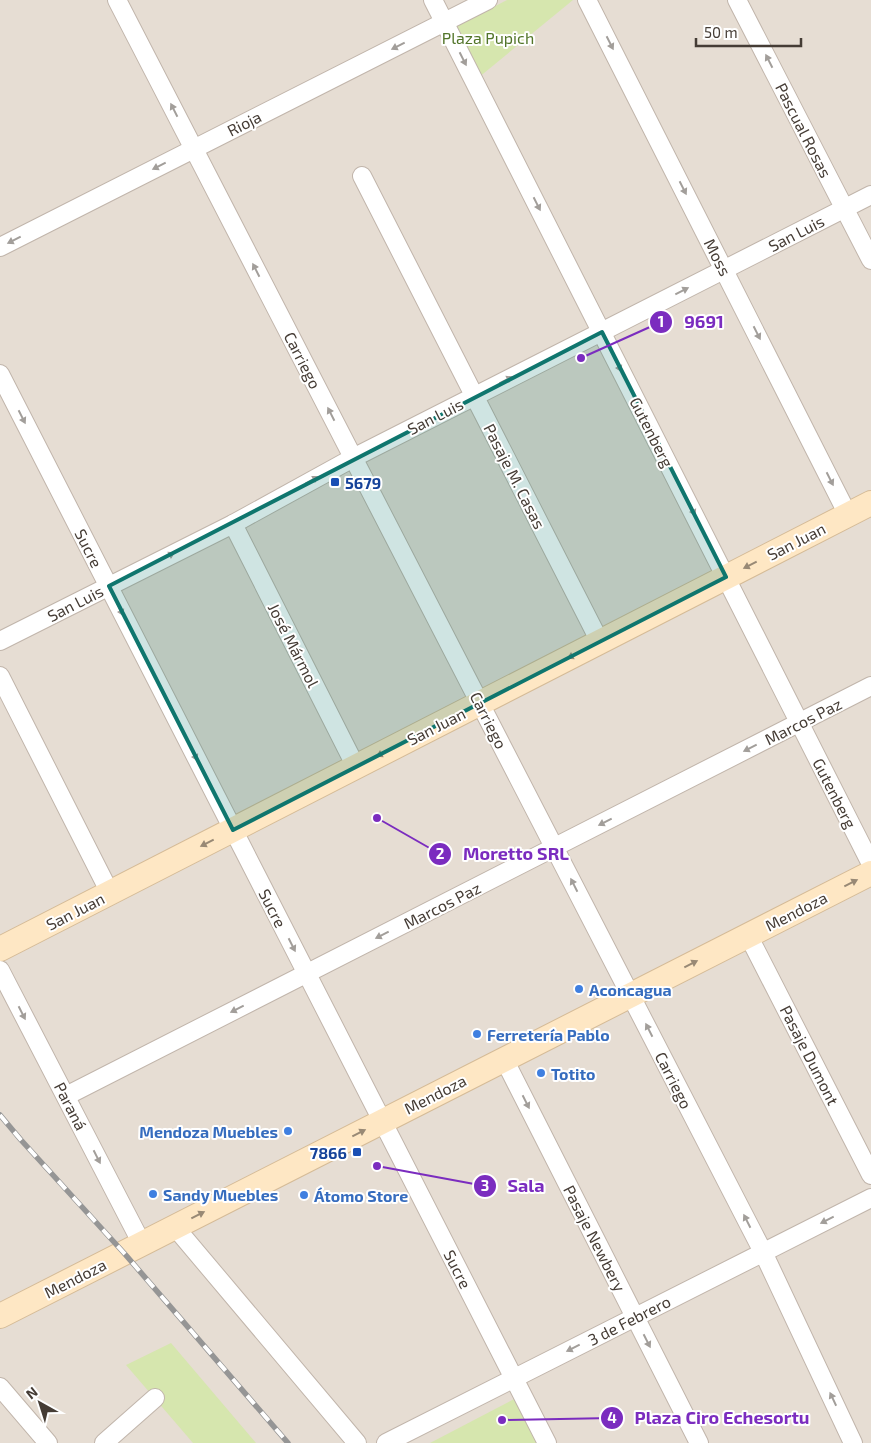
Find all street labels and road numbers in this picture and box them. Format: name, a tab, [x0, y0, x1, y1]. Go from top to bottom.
street label: Pascual Rosas	[772, 79, 836, 181]
street label: Rioja	[224, 106, 265, 140]
street label: San Luis	[765, 211, 827, 255]
street label: Moss	[701, 235, 735, 279]
street label: Carriego	[281, 328, 325, 392]
street label: San Luis	[404, 394, 466, 438]
street label: Gutenberg	[626, 394, 678, 470]
street label: Pasaje M. Casas	[479, 420, 550, 532]
street label: San Juan	[764, 518, 828, 564]
street label: Sucre	[71, 526, 107, 570]
street label: San Luis	[44, 581, 106, 625]
street label: José Mármol	[265, 600, 323, 690]
street label: Carriego	[467, 688, 511, 752]
street label: Marcos Paz	[761, 694, 845, 748]
street label: San Juan	[404, 703, 468, 749]
street label: Gutenberg	[809, 755, 861, 831]
street label: Marcos Paz	[400, 878, 484, 932]
street label: Sucre	[255, 886, 291, 930]
street label: Mendoza	[762, 887, 830, 935]
street label: San Juan	[43, 888, 107, 934]
street label: Pasaje Dumont	[776, 1002, 843, 1109]
street label: Carriego	[652, 1048, 696, 1112]
street label: Mendoza	[401, 1070, 469, 1118]
street label: Paraná	[51, 1079, 91, 1133]
street label: Pasaje Newbery	[559, 1182, 630, 1295]
street label: Sucre	[440, 1247, 476, 1291]
street label: Mendoza	[41, 1254, 109, 1302]
street label: 3 de Febrero	[585, 1291, 673, 1349]

